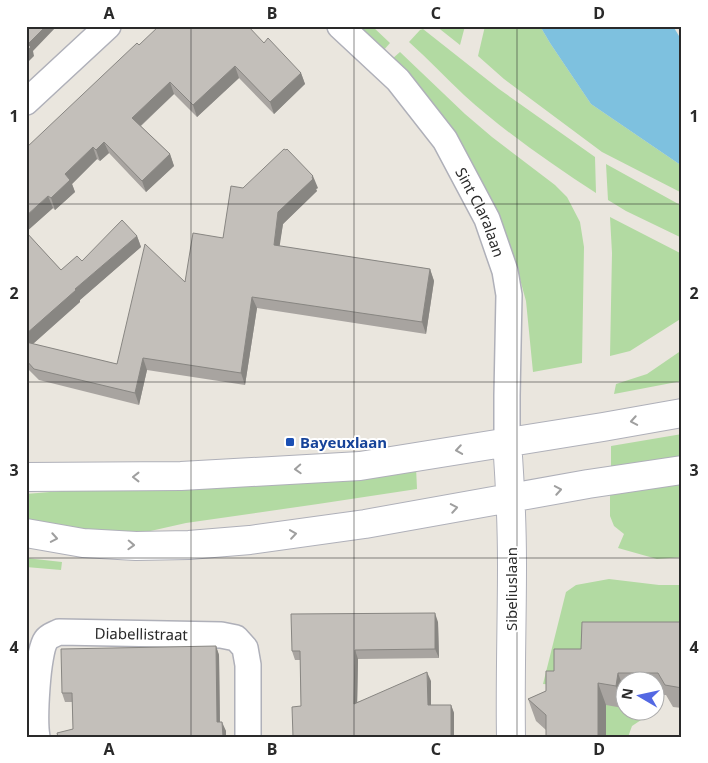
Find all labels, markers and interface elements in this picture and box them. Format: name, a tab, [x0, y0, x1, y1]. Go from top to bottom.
text: A	[103, 2, 115, 24]
text: B	[267, 2, 277, 24]
text: C	[431, 2, 441, 24]
text: D	[593, 2, 605, 24]
text: 1	[9, 105, 19, 127]
text: 1	[689, 105, 699, 127]
street label: Sint Claralaan	[451, 164, 509, 260]
text: 2	[9, 282, 19, 304]
text: 2	[689, 282, 699, 304]
one-way arrow	[629, 415, 638, 426]
place label: Bayeuxlaan	[300, 432, 387, 452]
marker: Bayeuxlaan	[284, 436, 296, 448]
one-way arrow	[455, 444, 463, 454]
text: 3	[9, 459, 19, 481]
text: 3	[689, 459, 699, 481]
one-way arrow	[294, 464, 302, 475]
one-way arrow	[131, 472, 139, 482]
one-way arrow	[554, 485, 563, 495]
one-way arrow	[449, 504, 458, 514]
one-way arrow	[290, 529, 298, 540]
one-way arrow	[50, 533, 59, 543]
one-way arrow	[128, 540, 136, 551]
street label: Sibeliuslaan	[501, 547, 521, 631]
street label: Diabellistraat	[94, 623, 189, 644]
text: 4	[9, 636, 19, 658]
text: 4	[689, 636, 699, 658]
north arrow	[616, 670, 666, 720]
text: N	[616, 687, 637, 701]
text: A	[103, 738, 115, 760]
text: B	[267, 738, 277, 760]
text: C	[431, 738, 441, 760]
text: D	[593, 738, 605, 760]

